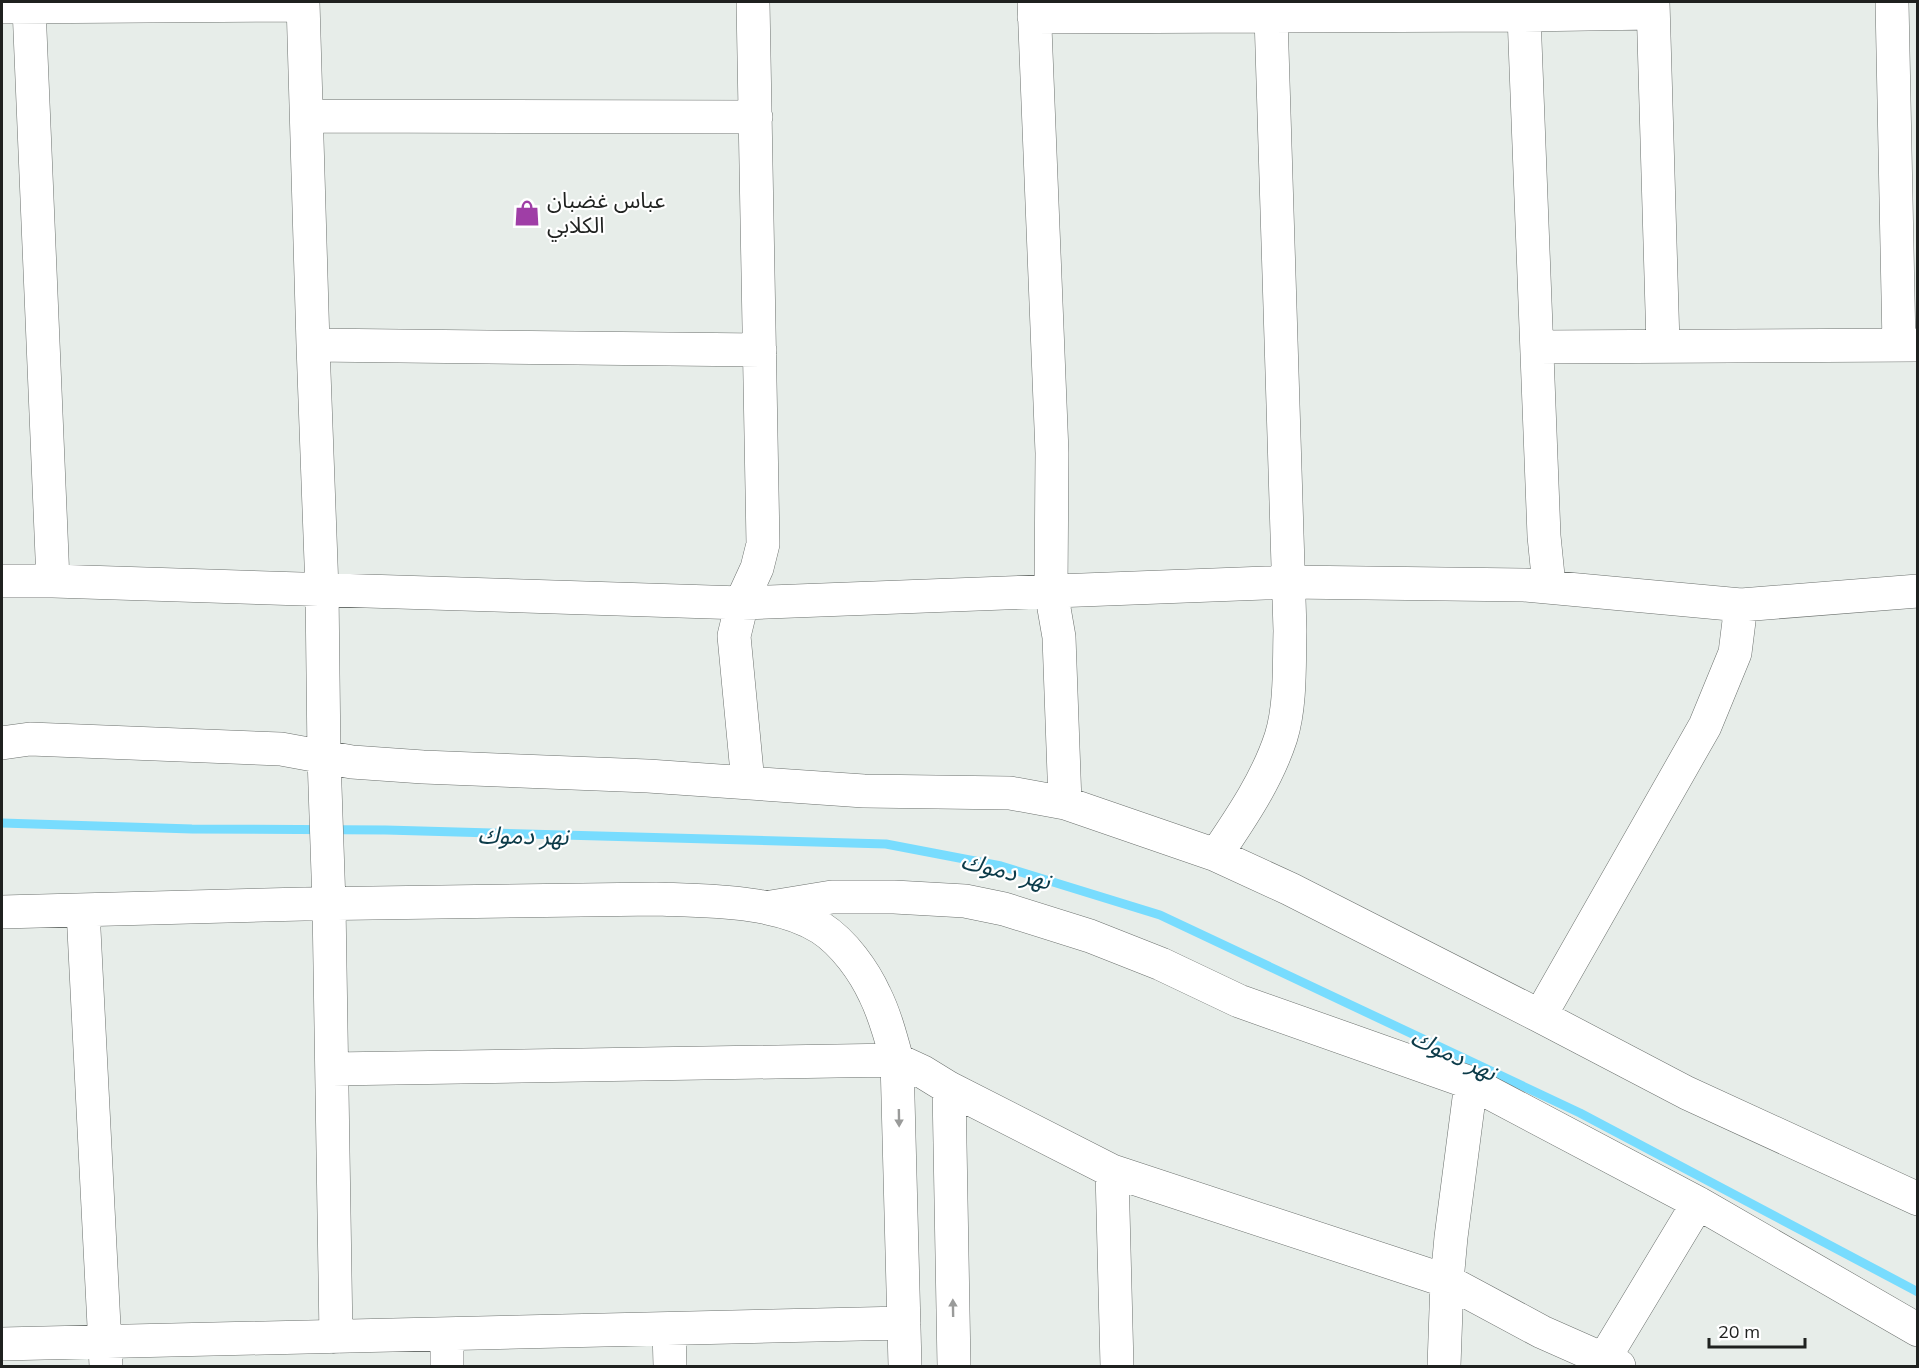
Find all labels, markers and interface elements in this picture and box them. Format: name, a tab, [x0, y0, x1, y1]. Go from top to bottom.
place label: عباس غضبان الكلابي	[547, 186, 665, 242]
shop icon: عباس غضبان الكلابي	[512, 198, 542, 228]
water label: نهر دموك	[477, 819, 571, 851]
water label: نهر دموك	[958, 844, 1055, 896]
water label: نهر دموك	[1406, 1021, 1503, 1088]
one-way arrow	[894, 1109, 904, 1128]
one-way arrow	[948, 1299, 958, 1318]
scale bar	[1709, 1311, 1805, 1349]
text: 20 m	[1718, 1320, 1760, 1343]

